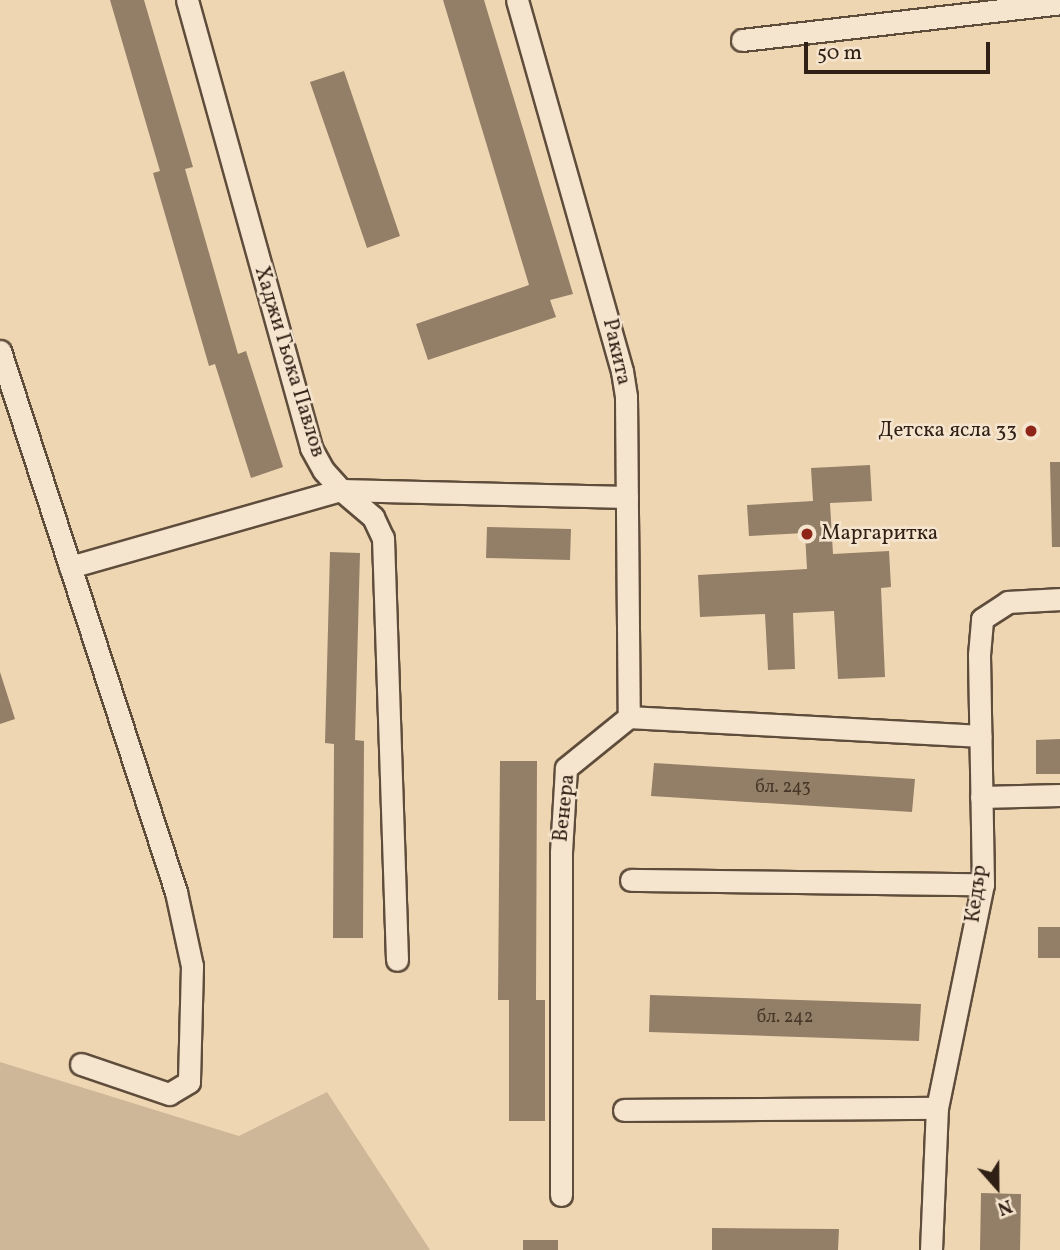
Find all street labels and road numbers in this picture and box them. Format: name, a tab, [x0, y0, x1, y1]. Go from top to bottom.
street label: Хаджи Гьока Павлов	[248, 264, 330, 460]
street label: Ракита	[596, 316, 636, 388]
street label: Венера	[549, 773, 581, 843]
street label: Кедър	[961, 864, 993, 924]

